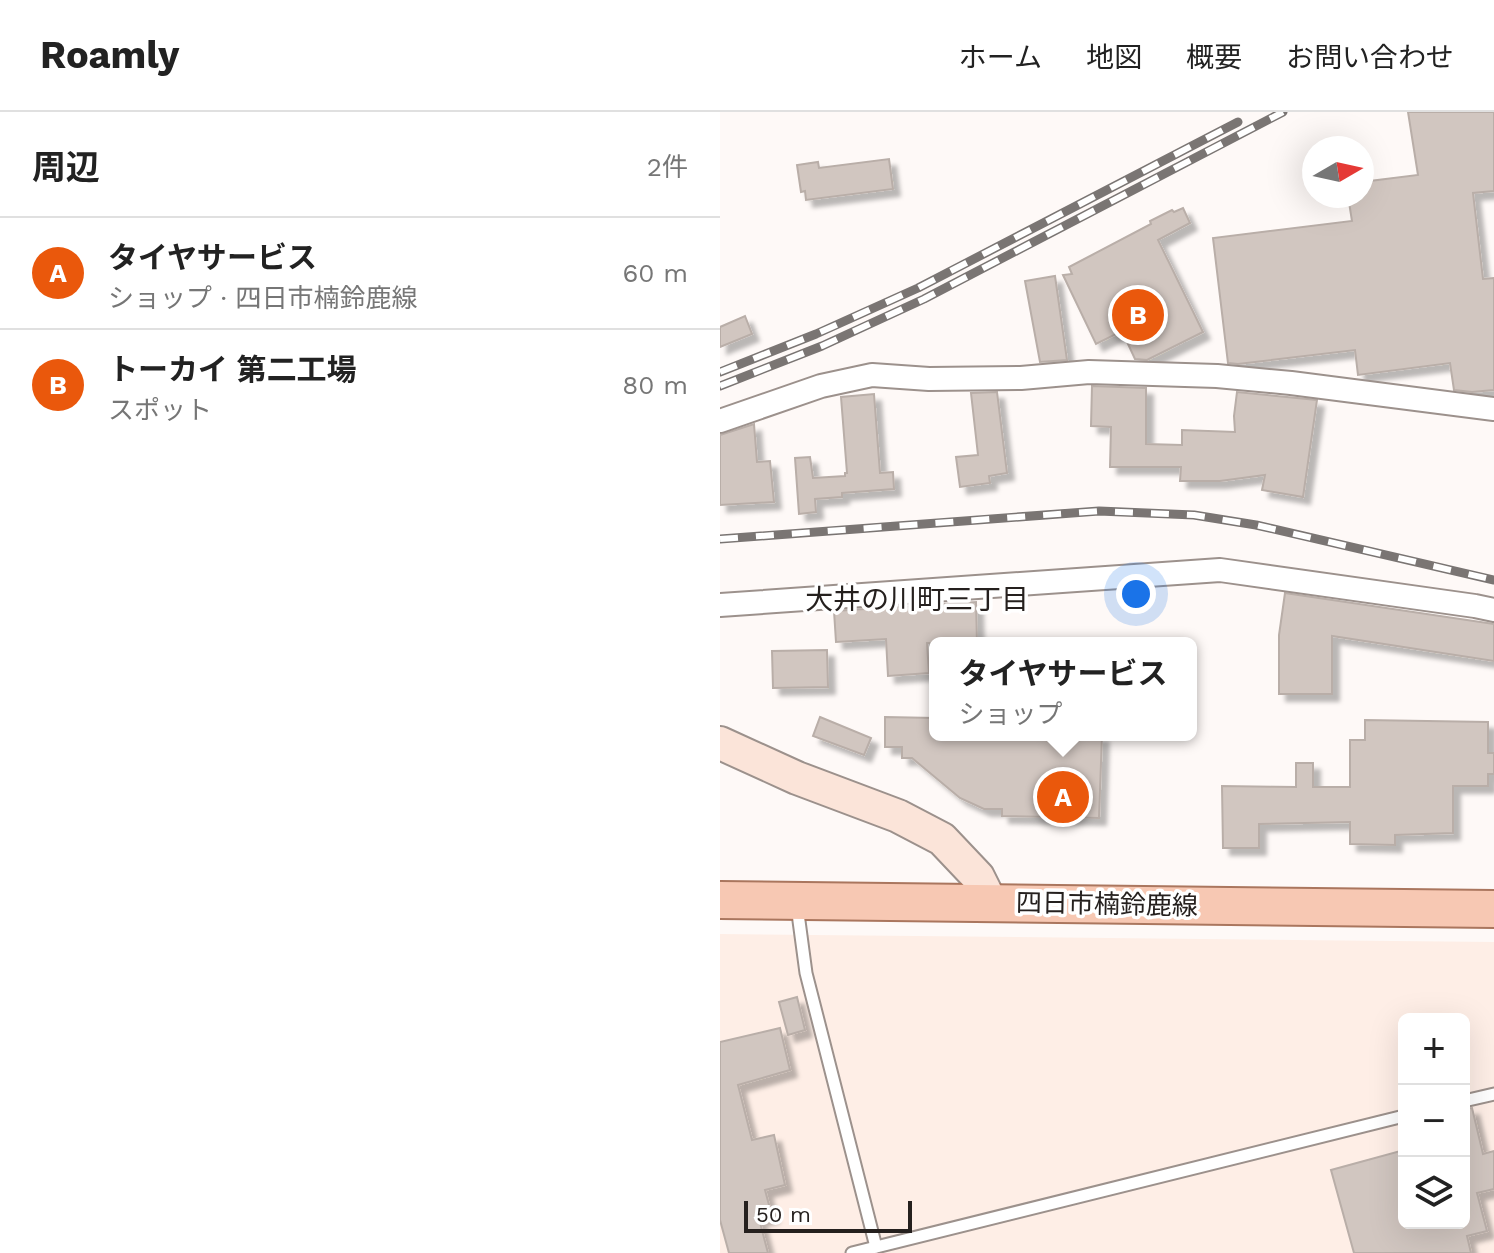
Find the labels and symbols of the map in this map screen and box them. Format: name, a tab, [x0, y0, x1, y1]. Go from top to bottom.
north arrow	[1302, 136, 1374, 208]
pin: B	[1112, 285, 1164, 345]
your location	[1116, 574, 1156, 614]
district label: 大井の川町三丁目	[805, 583, 1029, 616]
pin: A	[1037, 767, 1089, 827]
street label: 四日市楠鈴鹿線	[1016, 887, 1198, 921]
scale bar	[744, 1197, 912, 1233]

